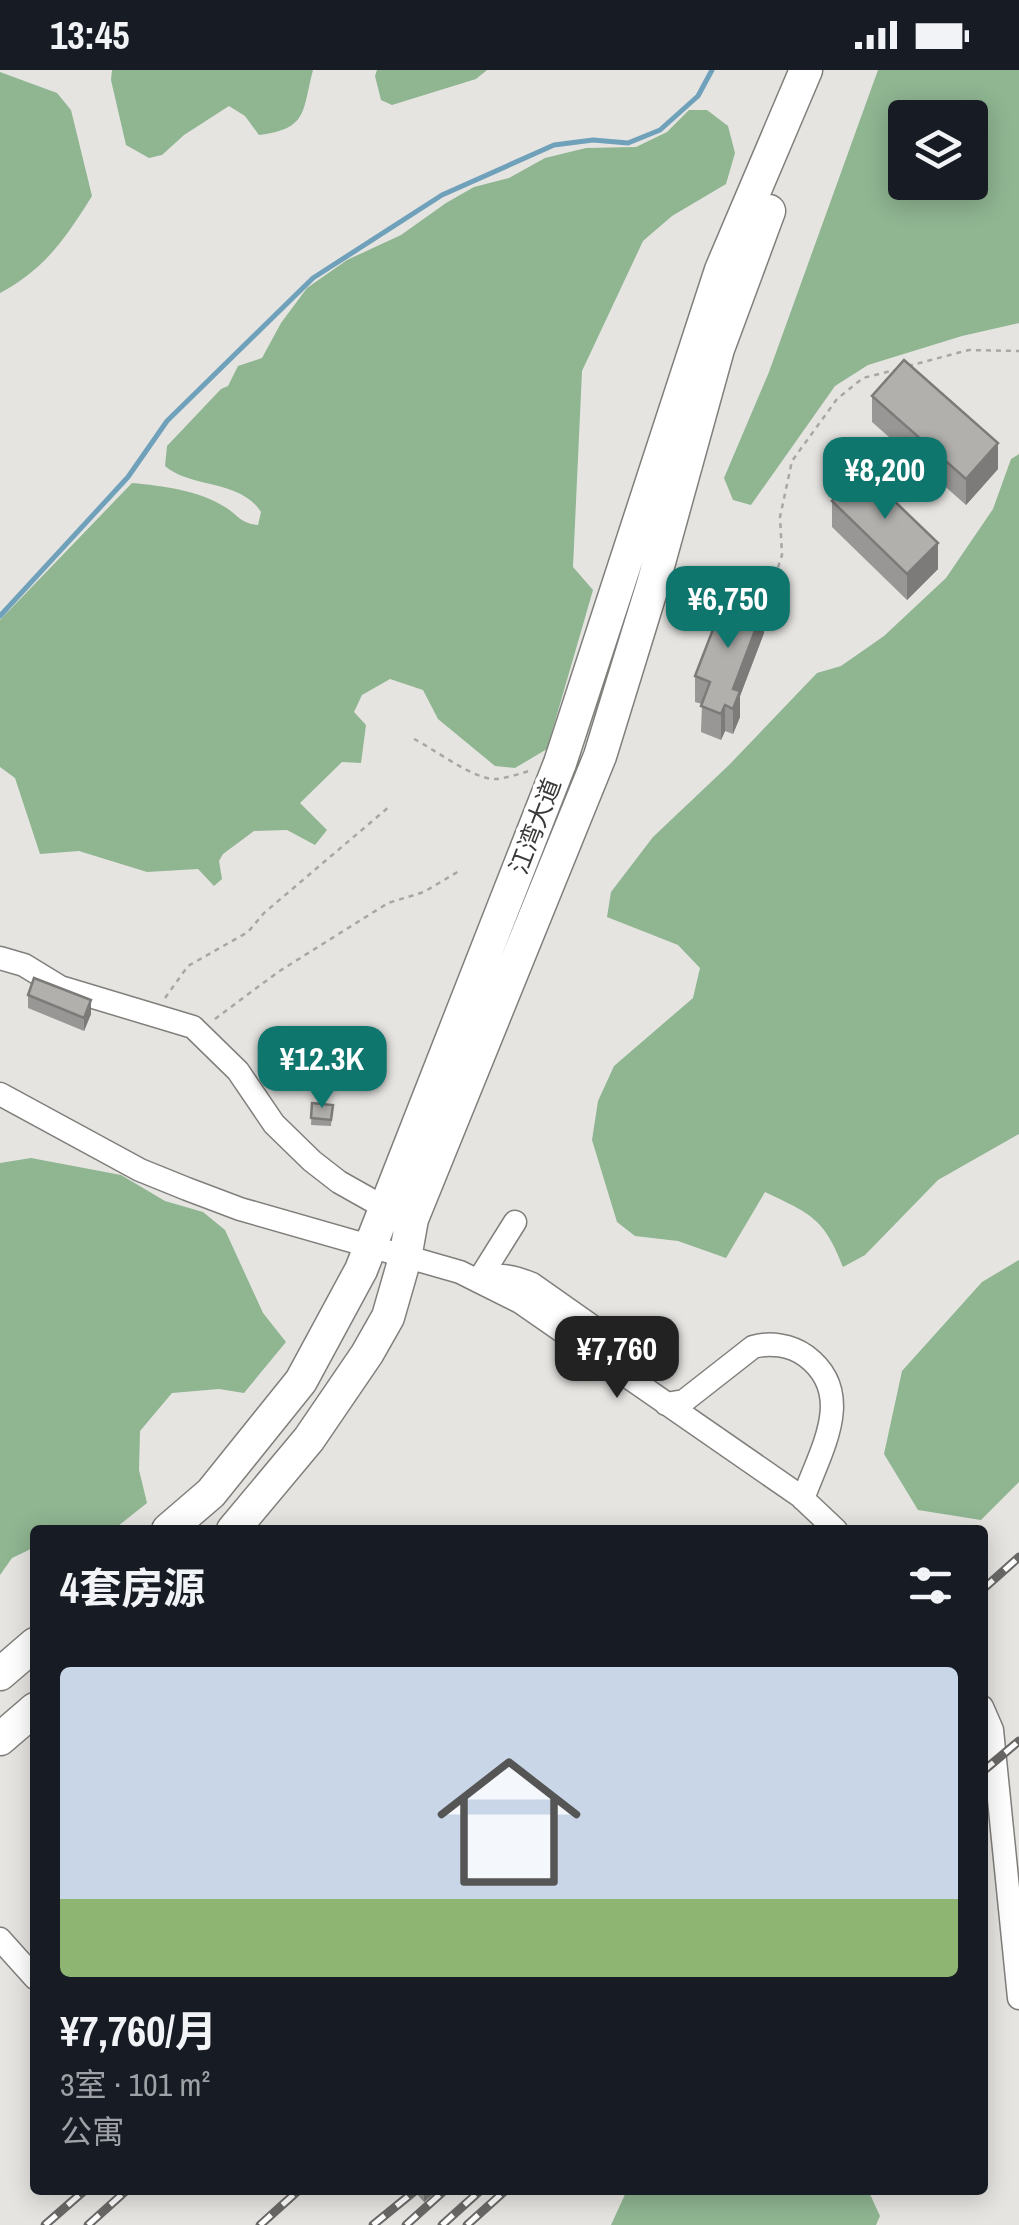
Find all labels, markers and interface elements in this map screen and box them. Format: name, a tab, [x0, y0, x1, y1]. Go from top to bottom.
text: 13:45	[50, 10, 130, 61]
map controls	[888, 100, 988, 200]
button: layers	[888, 100, 988, 200]
pin: ¥8,200	[804, 437, 966, 522]
text: ¥8,200	[845, 448, 925, 491]
pin: ¥6,750	[647, 566, 809, 651]
text: ¥6,750	[688, 577, 768, 620]
street label: 江湾大道	[501, 773, 569, 879]
pin: ¥12.3K	[241, 1026, 403, 1111]
text: ¥12.3K	[280, 1037, 364, 1080]
pin: ¥7,760	[536, 1316, 698, 1401]
text: ¥7,760	[577, 1327, 657, 1370]
icon: filters	[903, 1558, 958, 1613]
text: 4套房源	[60, 1560, 205, 1616]
icon: home	[419, 1732, 599, 1912]
text: ¥7,760/月	[60, 2003, 217, 2059]
text: 3室 · 101 m²	[60, 2063, 210, 2106]
text: 公寓	[60, 2110, 124, 2153]

